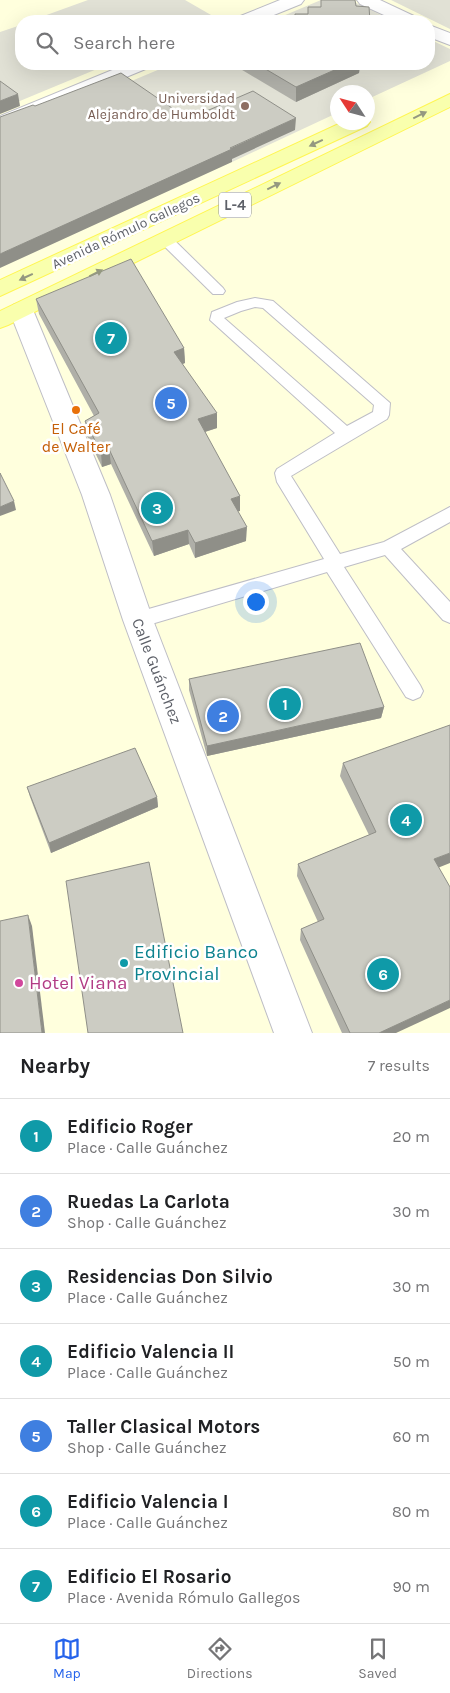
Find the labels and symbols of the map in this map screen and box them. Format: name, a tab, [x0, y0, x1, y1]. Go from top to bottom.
north arrow	[330, 85, 375, 130]
place label: Universidad Alejandro de Humboldt	[88, 90, 235, 123]
marker: Universidad Alejandro de Humboldt	[239, 100, 251, 112]
one-way arrow	[413, 111, 427, 119]
one-way arrow	[309, 139, 323, 147]
one-way arrow	[267, 182, 281, 190]
street label: Avenida Rómulo Gallegos	[49, 189, 203, 273]
road number: L-4	[219, 192, 251, 218]
one-way arrow	[89, 269, 103, 277]
one-way arrow	[19, 273, 33, 281]
pin: 7	[95, 319, 127, 357]
pin: 5	[155, 384, 187, 422]
marker: El Café de Walter	[70, 404, 82, 416]
place label: El Café de Walter	[42, 419, 111, 456]
pin: 3	[141, 489, 173, 527]
your location	[243, 589, 269, 615]
street label: Calle Guánchez	[128, 615, 186, 727]
pin: 1	[269, 685, 301, 723]
pin: 2	[207, 697, 239, 735]
pin: 4	[390, 801, 422, 839]
place label: Edificio Banco Provincial	[134, 941, 258, 985]
pin: 6	[367, 955, 399, 993]
marker: Edificio Banco Provincial	[118, 957, 130, 969]
place label: Hotel Viana	[29, 972, 128, 994]
marker: Hotel Viana	[13, 977, 25, 989]

